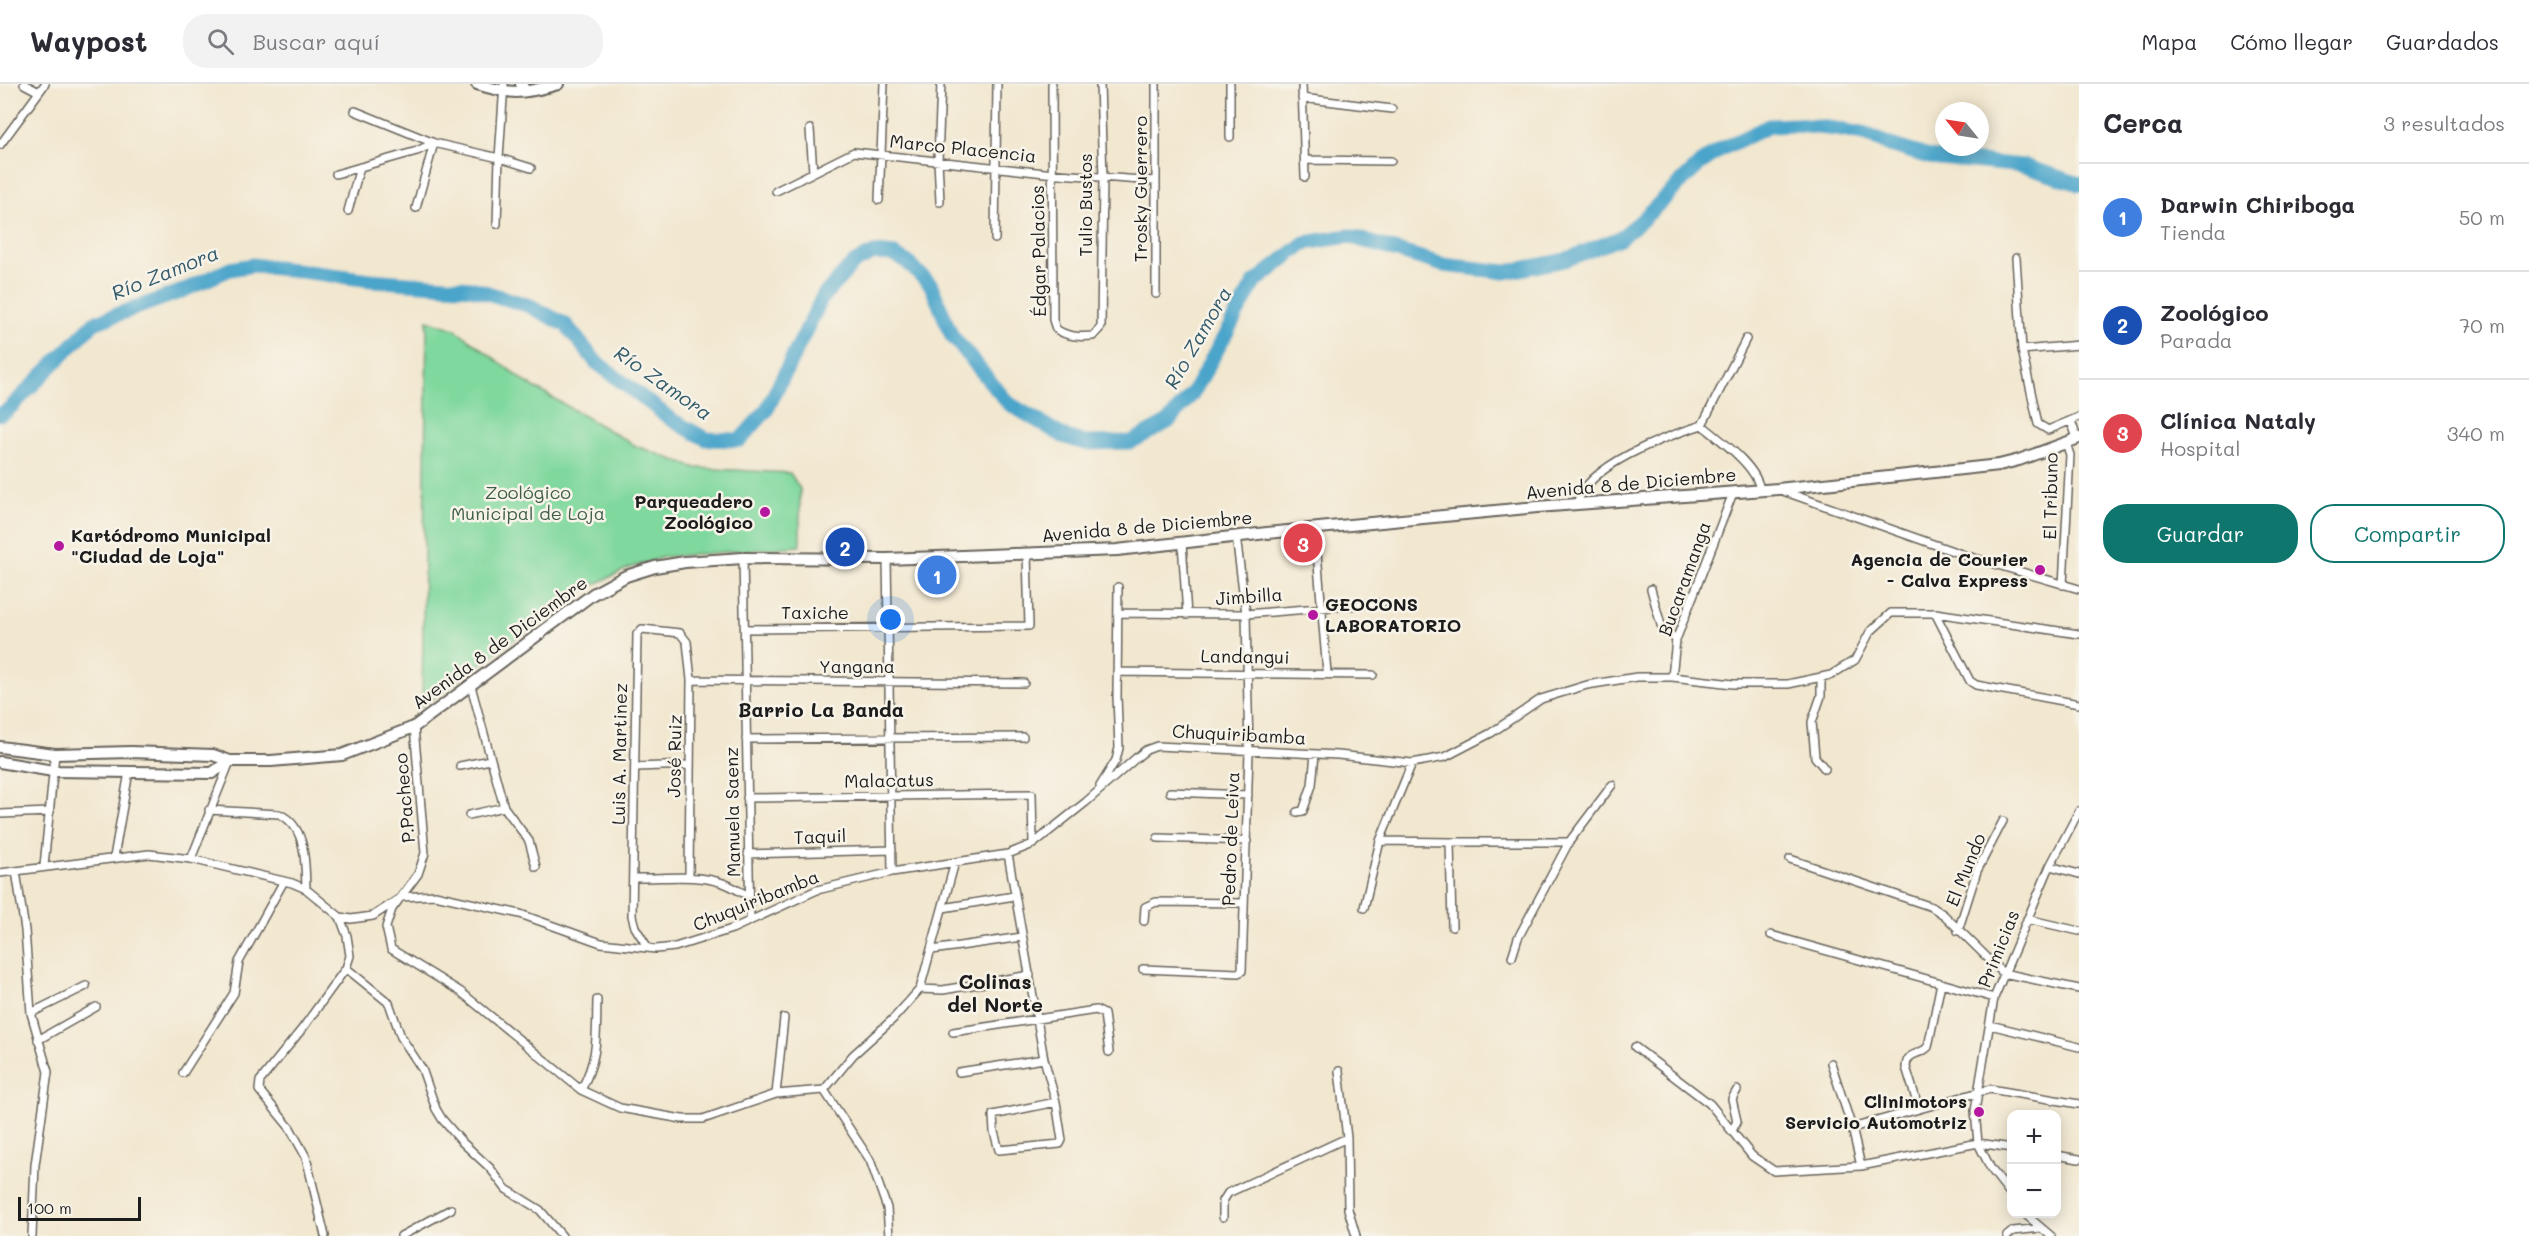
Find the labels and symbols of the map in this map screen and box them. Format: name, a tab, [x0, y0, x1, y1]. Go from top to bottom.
north arrow	[1935, 102, 1989, 156]
street label: Trosky Guerrero	[1128, 115, 1152, 262]
street label: Marco Placencia	[889, 128, 1038, 168]
street label: Tulio Bustos	[1073, 153, 1097, 257]
street label: Édgar Palacios	[1025, 185, 1051, 317]
water label: Río Zamora	[107, 239, 222, 305]
water label: Río Zamora	[1157, 282, 1237, 393]
water label: Río Zamora	[610, 339, 718, 425]
street label: El Tribuno	[2037, 452, 2063, 540]
street label: Avenida 8 de Diciembre	[1525, 462, 1737, 504]
park label: Zoológico Municipal de Loja	[451, 480, 605, 525]
place label: Parqueadero Zoológico	[634, 489, 753, 534]
marker: Parqueadero Zoológico	[758, 505, 772, 519]
street label: Avenida 8 de Diciembre	[1041, 505, 1253, 547]
street label: Bucaramanga	[1652, 518, 1716, 639]
pin: 3	[1284, 520, 1322, 566]
place label: Kartódromo Municipal "Ciudad de Loja"	[71, 523, 271, 568]
pin: 2	[826, 524, 864, 570]
marker: Kartódromo Municipal "Ciudad de Loja"	[52, 539, 66, 553]
place label: Agencia de Courier - Calva Express	[1851, 547, 2028, 592]
pin: 1	[918, 552, 956, 598]
marker: Agencia de Courier - Calva Express	[2033, 563, 2047, 577]
street label: Avenida 8 de Diciembre	[407, 570, 592, 714]
street label: Jimbilla	[1215, 582, 1283, 610]
place label: GEOCONS LABORATORIO	[1325, 592, 1461, 637]
street label: Taxiche	[781, 600, 849, 624]
your location	[876, 605, 905, 634]
marker: GEOCONS LABORATORIO	[1306, 608, 1320, 622]
street label: Landangui	[1200, 643, 1290, 669]
street label: Yangana	[819, 654, 895, 678]
street label: Luis A. Martinez	[606, 683, 632, 825]
district label: Barrio La Banda	[738, 696, 904, 722]
street label: José Ruiz	[661, 714, 687, 798]
street label: Chuquiribamba	[1172, 719, 1307, 749]
street label: Manuela Saenz	[719, 747, 745, 877]
street label: P.Pacheco	[388, 752, 420, 844]
street label: Malacatus	[844, 767, 934, 793]
street label: Pedro de Leiva	[1216, 771, 1244, 906]
street label: Taquil	[793, 823, 847, 849]
street label: El Mundo	[1940, 829, 1991, 910]
street label: Chuquiribamba	[689, 864, 822, 936]
street label: Primicias	[1972, 906, 2024, 991]
district label: Colinas del Norte	[947, 968, 1043, 1017]
place label: Clinimotors Servicio Automotriz	[1785, 1089, 1967, 1134]
marker: Clinimotors Servicio Automotriz	[1972, 1105, 1986, 1119]
scale bar	[18, 1194, 141, 1222]

